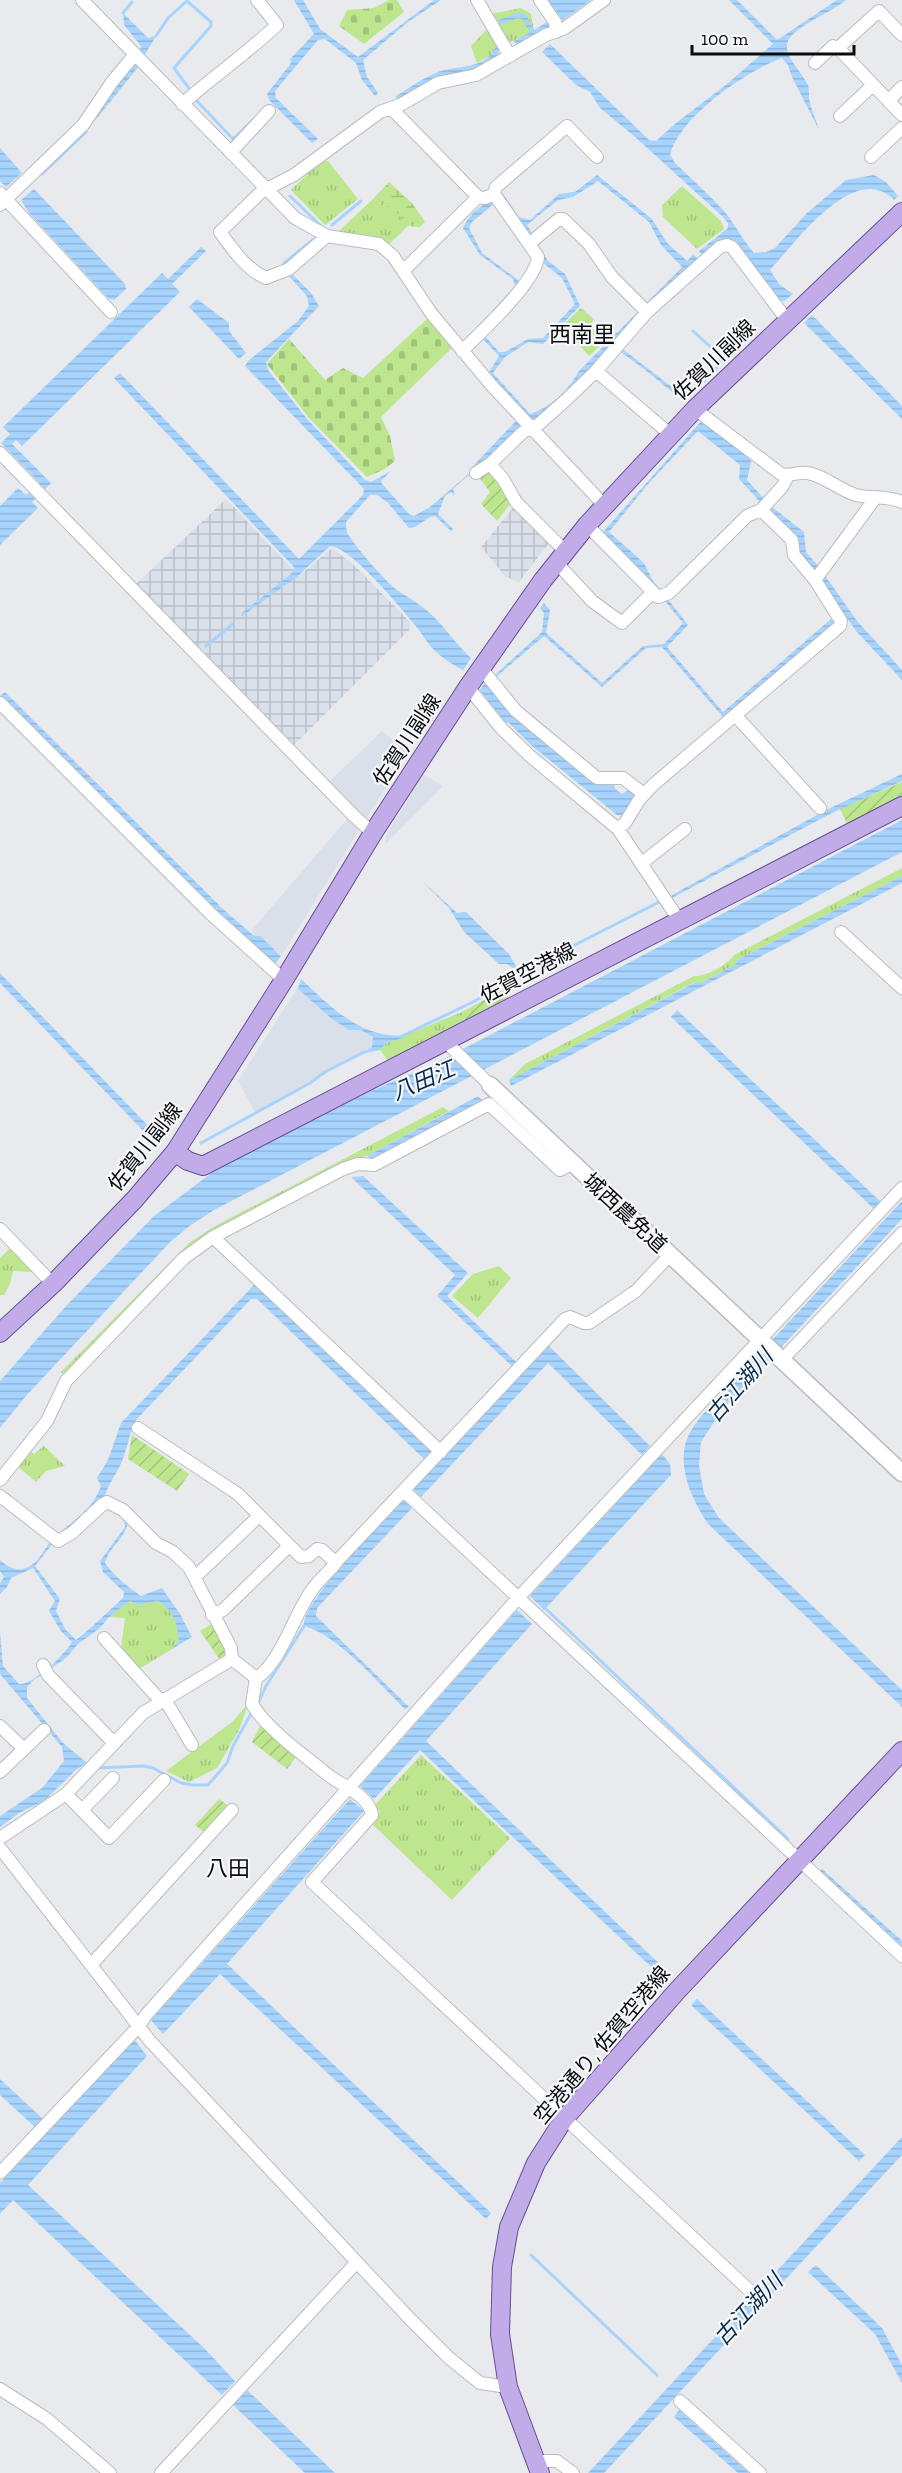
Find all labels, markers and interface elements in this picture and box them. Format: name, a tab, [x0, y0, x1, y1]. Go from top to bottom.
scale bar	[692, 18, 854, 56]
text: 100 m	[701, 28, 749, 50]
street label: 佐賀川副線	[667, 314, 760, 405]
district label: 西南里	[549, 321, 615, 348]
street label: 佐賀川副線	[368, 689, 446, 791]
street label: 佐賀空港線	[476, 937, 580, 1008]
water label: 八田江	[388, 1054, 461, 1106]
street label: 佐賀川副線	[102, 1098, 187, 1196]
street label: 城西農免道	[578, 1168, 672, 1258]
water label: 古江湖川	[700, 1342, 780, 1427]
district label: 八田	[206, 1855, 250, 1882]
street label: 空港通り, 佐賀空港線	[528, 1961, 675, 2129]
water label: 古江湖川	[708, 2266, 790, 2351]

